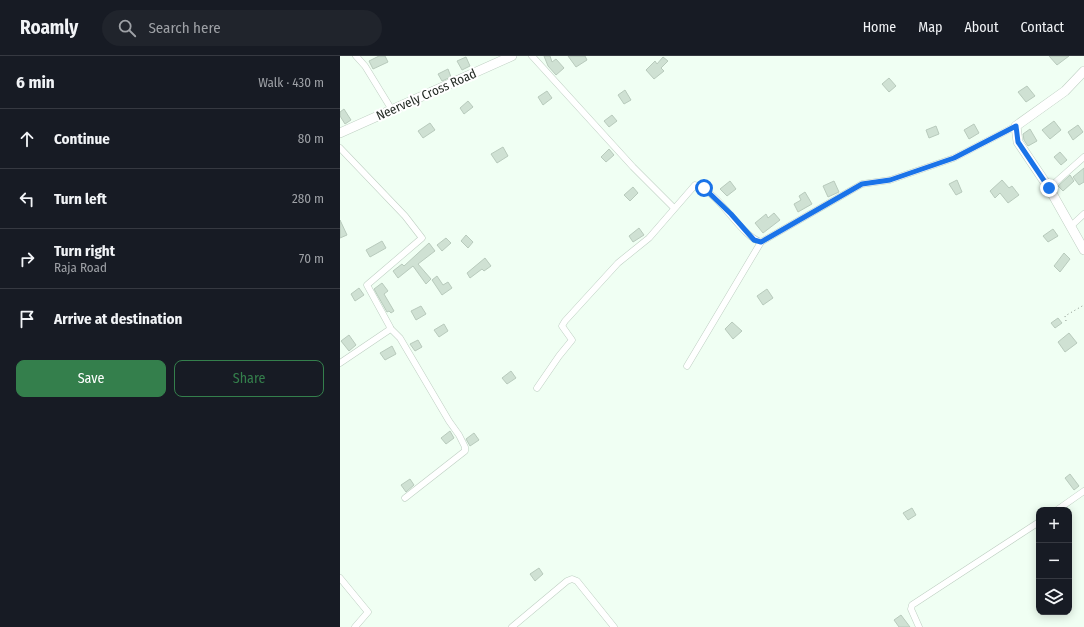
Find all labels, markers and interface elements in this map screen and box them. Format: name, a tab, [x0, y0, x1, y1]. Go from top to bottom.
search box	[102, 10, 382, 46]
text: Roamly	[20, 16, 78, 39]
icon: search	[116, 17, 138, 39]
text: Search here	[148, 19, 221, 37]
text: Home	[863, 19, 896, 36]
text: Map	[918, 19, 942, 36]
text: About	[964, 19, 999, 36]
text: Contact	[1021, 19, 1064, 36]
street label: Neervely Cross Road	[374, 66, 479, 123]
text: 6 min	[16, 72, 55, 93]
text: Walk · 430 m	[258, 75, 324, 90]
icon: ahead	[16, 128, 38, 150]
text: Continue	[54, 130, 110, 148]
text: 80 m	[298, 131, 324, 146]
route start	[695, 179, 713, 197]
route end	[1040, 179, 1058, 197]
icon: left	[16, 188, 38, 210]
text: Turn left	[54, 190, 107, 208]
text: 280 m	[292, 191, 324, 206]
text: Turn right	[54, 242, 115, 260]
icon: right	[16, 248, 38, 270]
text: 70 m	[299, 251, 324, 266]
text: Raja Road	[54, 260, 107, 275]
icon: arrive	[16, 308, 38, 330]
text: Arrive at destination	[54, 310, 182, 328]
button: Save	[16, 360, 166, 397]
button: Share	[174, 360, 324, 397]
map controls	[1036, 507, 1072, 615]
button: +	[1036, 507, 1072, 543]
button: −	[1036, 543, 1072, 579]
button: layers	[1036, 579, 1072, 615]

